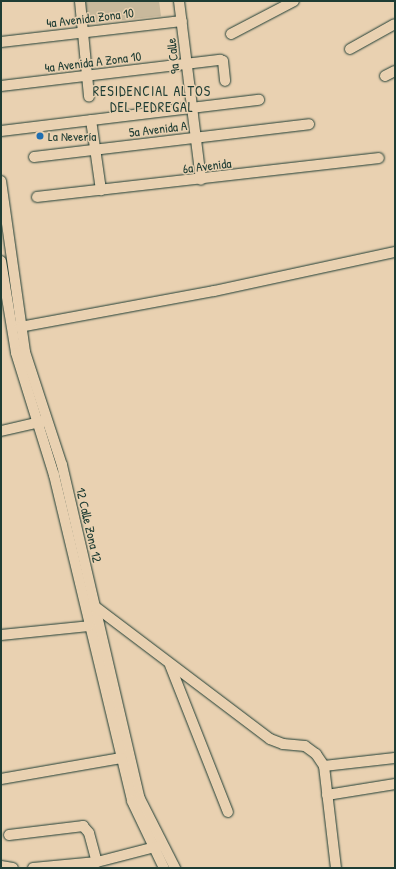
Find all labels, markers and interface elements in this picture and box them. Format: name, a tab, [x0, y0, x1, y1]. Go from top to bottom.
street label: 4a Avenida Zona 10	[45, 5, 135, 31]
street label: 9a Calle	[163, 37, 183, 75]
street label: 4a Avenida A Zona 10	[44, 48, 142, 76]
district label: RESIDENCIAL ALTOS DEL PEDREGAL	[93, 83, 211, 116]
street label: 5a Avenida A	[128, 118, 188, 140]
place label: La Nevería	[48, 128, 96, 144]
marker: La Nevería	[35, 131, 45, 141]
street label: 6a Avenida	[182, 155, 232, 177]
street label: 12 Calle Zona 12	[73, 486, 105, 564]

